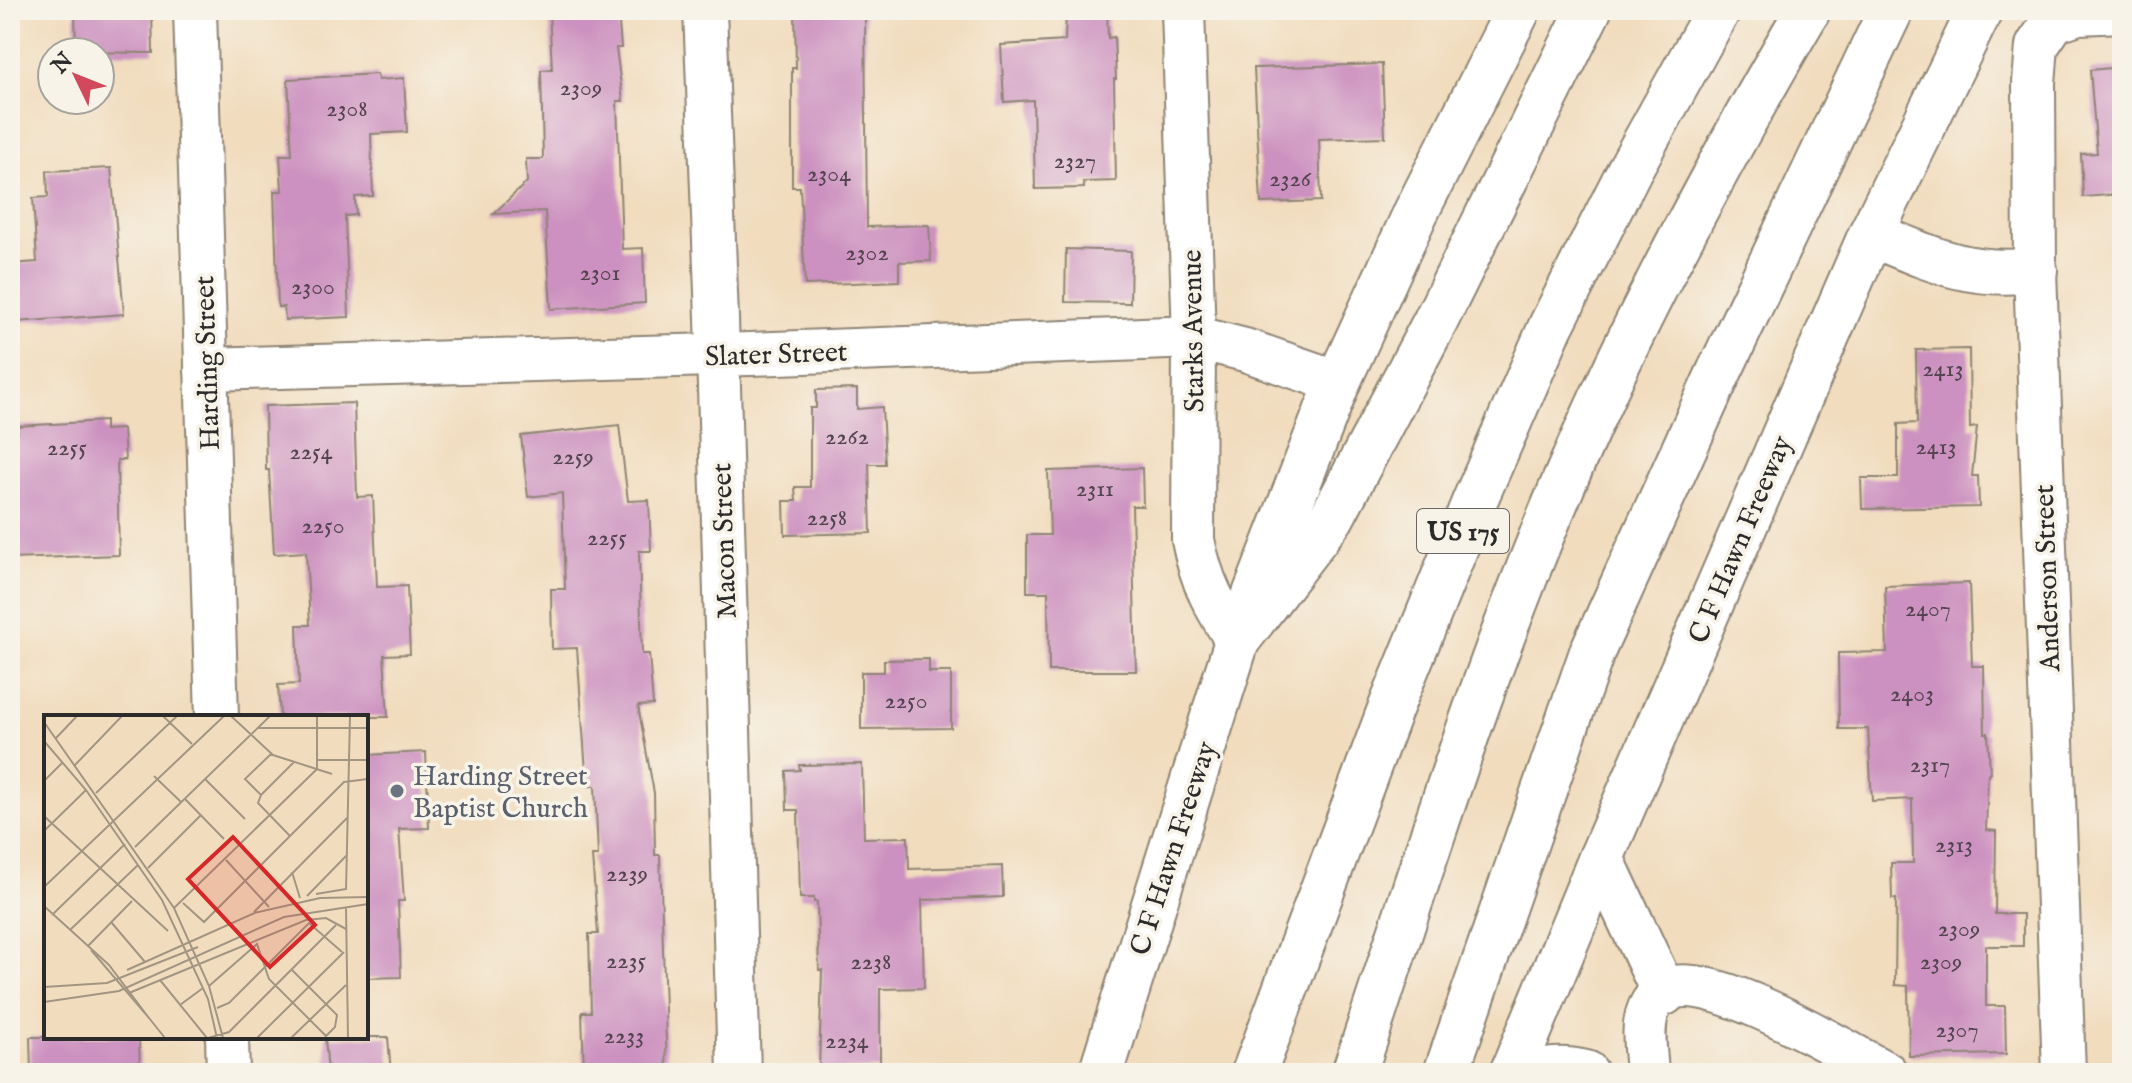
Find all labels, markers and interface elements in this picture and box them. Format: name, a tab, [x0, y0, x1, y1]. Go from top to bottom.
north arrow	[36, 36, 116, 116]
text: N	[45, 47, 80, 81]
house number: 2309	[560, 73, 602, 104]
house number: 2308	[326, 94, 368, 125]
house number: 2327	[1054, 146, 1096, 177]
house number: 2304	[807, 159, 851, 190]
house number: 2326	[1269, 164, 1312, 195]
house number: 2302	[845, 238, 889, 269]
street label: Starks Avenue	[1176, 249, 1213, 413]
house number: 2301	[580, 258, 620, 289]
house number: 2300	[291, 272, 335, 303]
street label: Harding Street	[188, 275, 229, 451]
street label: Slater Street	[704, 336, 848, 375]
house number: 2413	[1923, 354, 1963, 385]
house number: 2262	[825, 422, 869, 453]
street label: C F Hawn Freeway	[1682, 430, 1801, 649]
house number: 2413	[1916, 432, 1956, 463]
house number: 2255	[47, 433, 87, 464]
house number: 2254	[290, 437, 333, 468]
house number: 2259	[552, 442, 594, 473]
street label: Macon Street	[705, 462, 746, 619]
house number: 2311	[1076, 474, 1114, 505]
street label: Anderson Street	[2028, 483, 2069, 673]
house number: 2258	[807, 503, 847, 534]
road number: US 175	[1417, 509, 1509, 553]
house number: 2250	[302, 511, 344, 542]
house number: 2255	[587, 523, 627, 554]
house number: 2407	[1905, 594, 1951, 625]
house number: 2403	[1890, 679, 1934, 710]
house number: 2250	[885, 686, 927, 717]
inset map	[44, 715, 368, 1039]
street label: C F Hawn Freeway	[1123, 737, 1225, 960]
house number: 2317	[1910, 750, 1950, 781]
place label: Harding Street Baptist Church	[413, 760, 588, 827]
marker: Harding Street Baptist Church	[388, 782, 406, 800]
house number: 2313	[1935, 830, 1973, 861]
house number: 2239	[606, 859, 648, 890]
house number: 2309	[1938, 914, 1980, 945]
house number: 2235	[606, 946, 646, 977]
house number: 2238	[851, 947, 891, 978]
house number: 2309	[1920, 947, 1962, 978]
house number: 2307	[1935, 1015, 1979, 1046]
house number: 2233	[604, 1021, 644, 1052]
house number: 2234	[825, 1026, 869, 1057]

